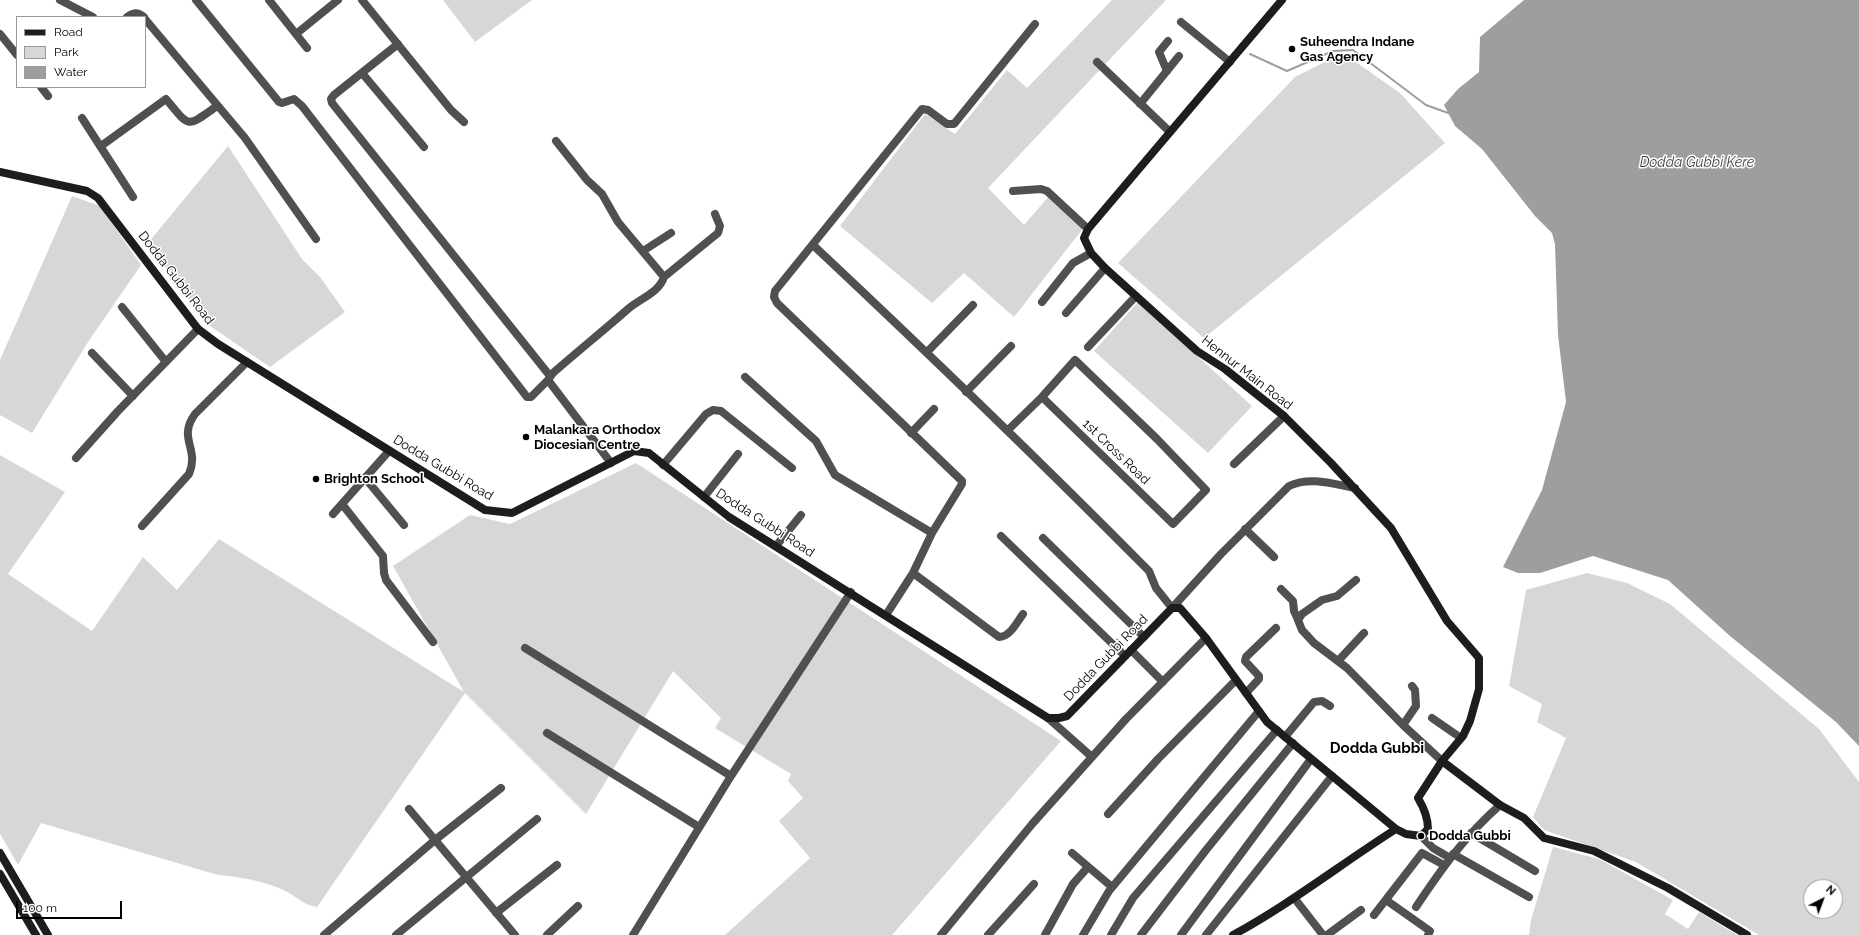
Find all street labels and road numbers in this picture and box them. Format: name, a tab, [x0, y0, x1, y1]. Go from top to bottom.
street label: Dodda Gubbi Road	[135, 228, 217, 328]
street label: Hennur Main Road	[1198, 333, 1296, 413]
street label: 1st Cross Road	[1079, 416, 1153, 488]
street label: Dodda Gubbi Road	[390, 432, 496, 504]
street label: Dodda Gubbi Road	[713, 485, 817, 561]
street label: Dodda Gubbi Road	[1061, 612, 1151, 704]

